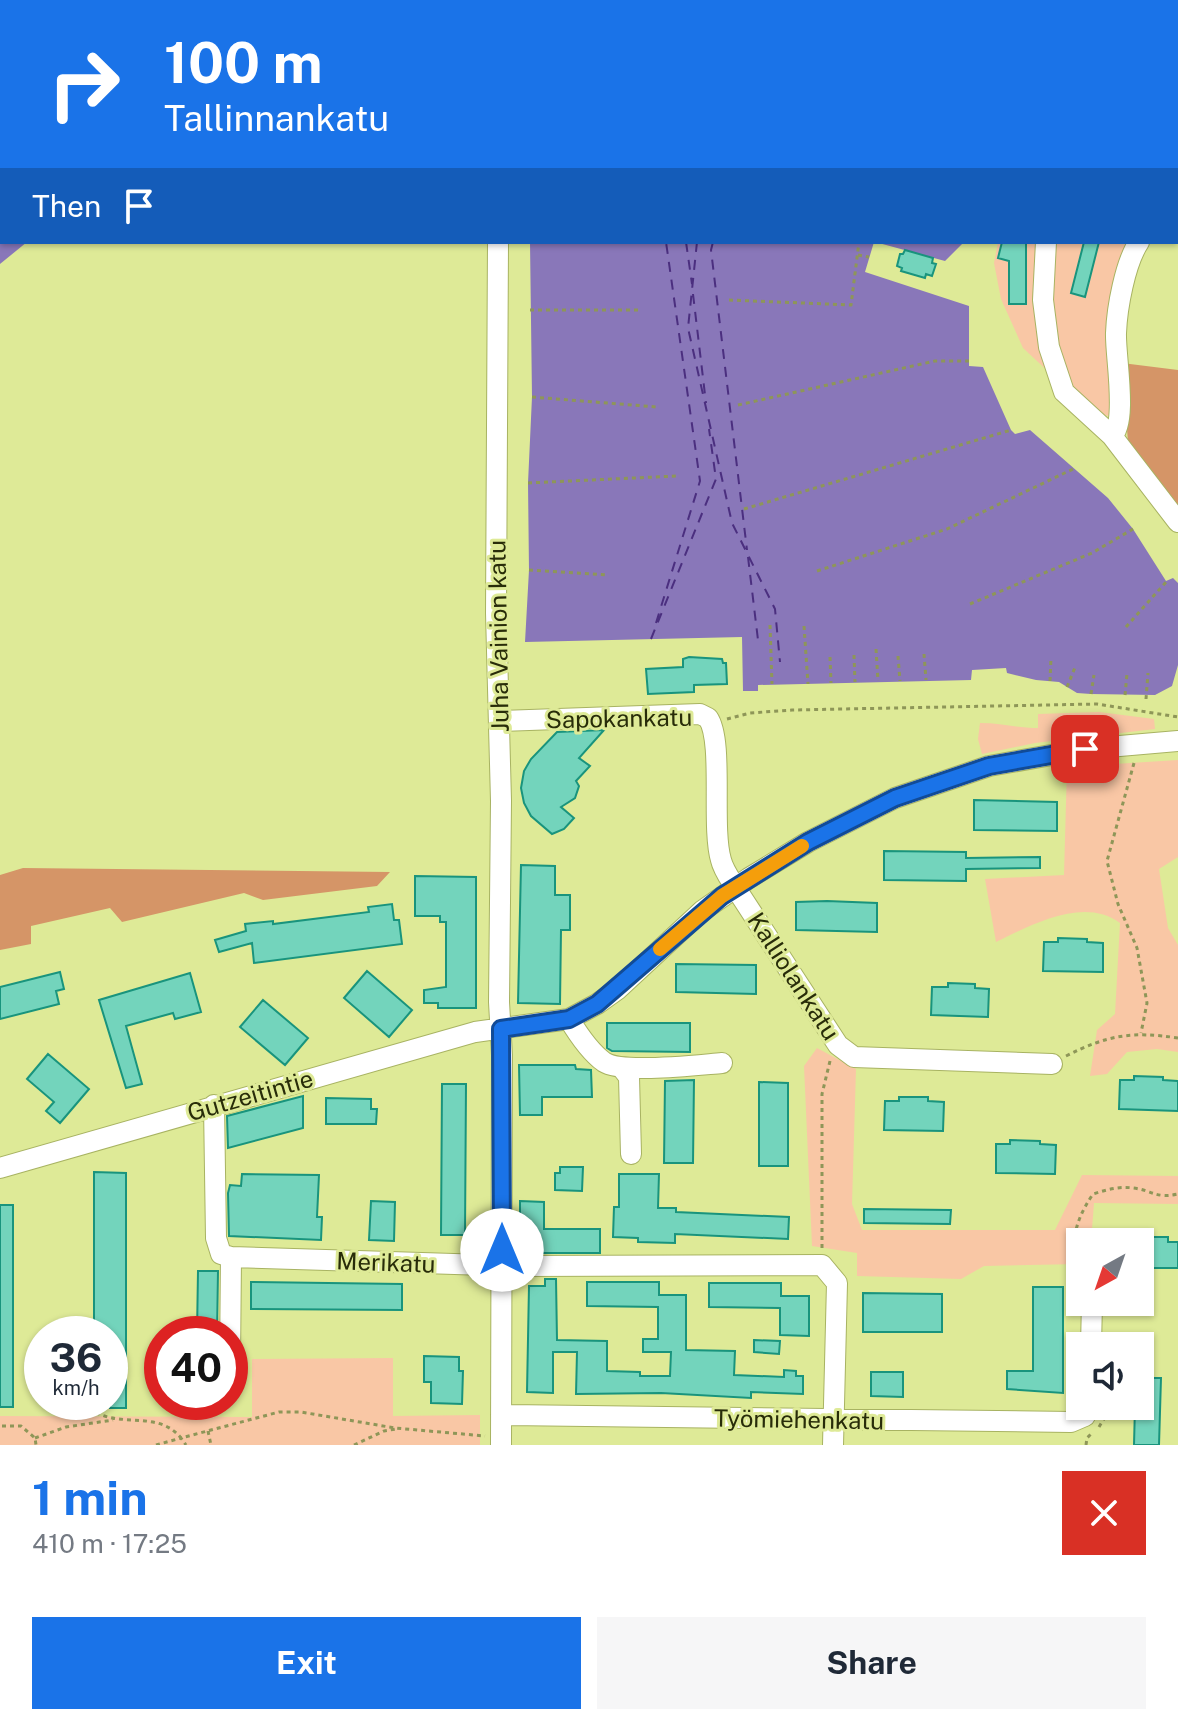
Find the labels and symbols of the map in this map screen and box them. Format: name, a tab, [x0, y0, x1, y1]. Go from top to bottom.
street label: Juha Vainion katu	[482, 540, 514, 732]
street label: Sapokankatu	[546, 703, 692, 733]
pin	[1051, 715, 1119, 783]
street label: Kalliolankatu	[742, 907, 846, 1045]
street label: Gutzeitintie	[184, 1064, 316, 1126]
position arrow	[460, 1208, 544, 1292]
north arrow	[1066, 1228, 1154, 1316]
street label: Merikatu	[336, 1246, 436, 1278]
speed limit sign: 40	[144, 1316, 248, 1420]
street label: Työmiehenkatu	[714, 1404, 884, 1434]

